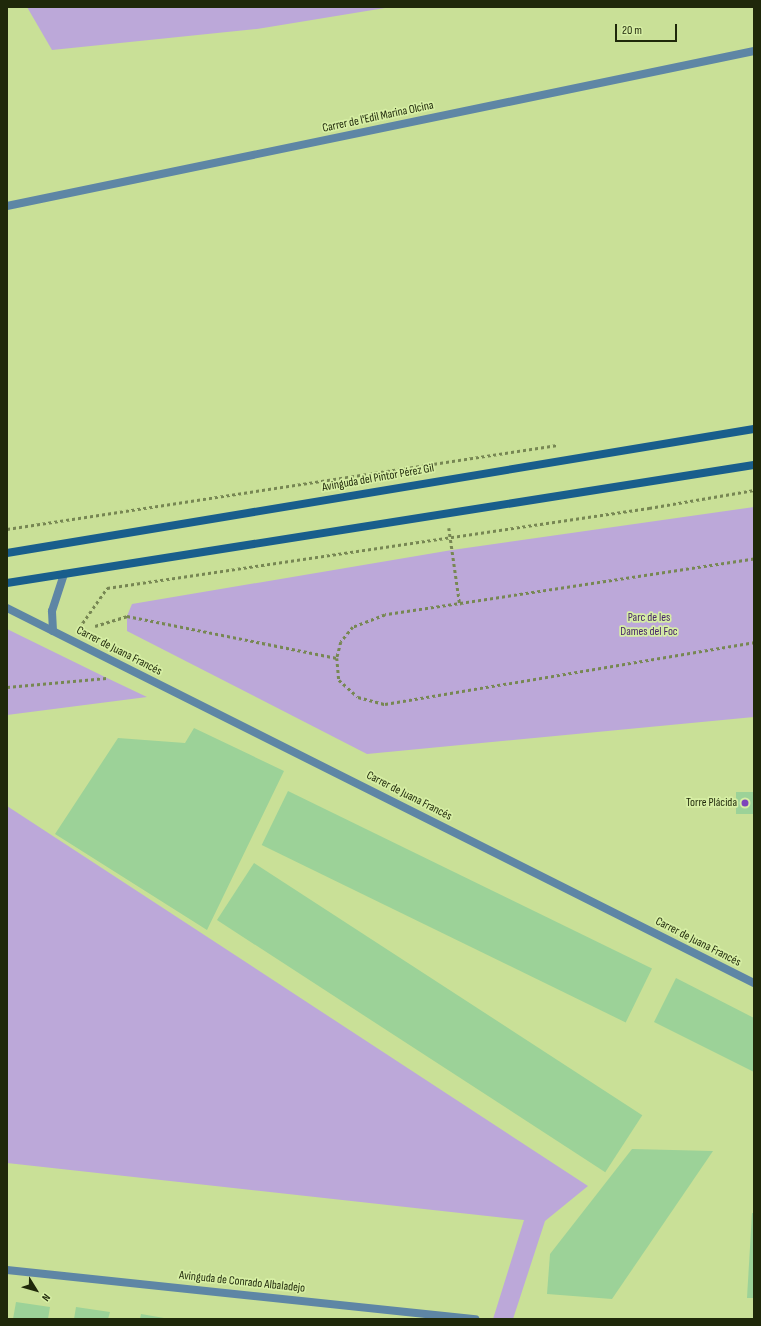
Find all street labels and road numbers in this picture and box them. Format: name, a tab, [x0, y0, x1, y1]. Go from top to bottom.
street label: Carrer de l'Edil Marina Olcina	[321, 98, 435, 136]
street label: Avinguda del Pintor Pérez Gil	[321, 461, 435, 495]
street label: Carrer de Juana Francés	[74, 623, 164, 679]
street label: Carrer de Juana Francés	[364, 768, 454, 824]
street label: Carrer de Juana Francés	[653, 914, 743, 970]
street label: Avinguda de Conrado Albaladejo	[178, 1268, 306, 1296]

